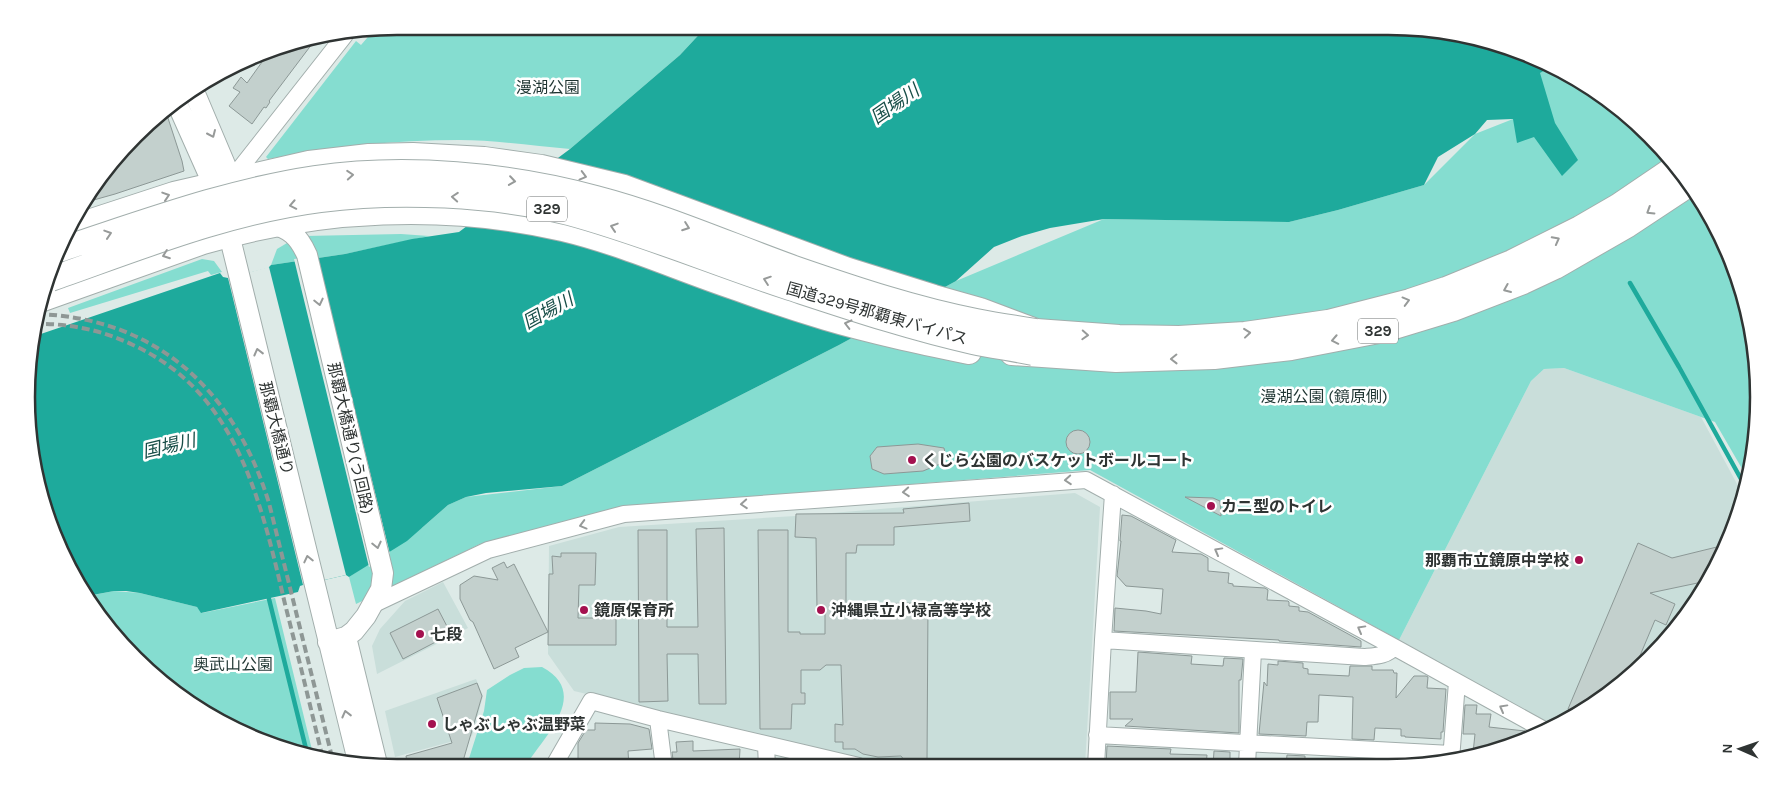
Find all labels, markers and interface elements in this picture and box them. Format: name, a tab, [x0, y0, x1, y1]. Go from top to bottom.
park label: 漫湖公園	[516, 78, 580, 97]
water label: 国場川	[867, 78, 925, 128]
one-way arrow	[206, 129, 217, 138]
one-way arrow	[346, 169, 354, 180]
one-way arrow	[578, 171, 586, 181]
one-way arrow	[508, 176, 516, 186]
one-way arrow	[161, 192, 170, 202]
one-way arrow	[450, 192, 458, 203]
road number: 329	[527, 196, 567, 222]
one-way arrow	[288, 199, 297, 209]
one-way arrow	[1646, 205, 1655, 215]
one-way arrow	[681, 221, 690, 231]
one-way arrow	[610, 222, 619, 232]
one-way arrow	[103, 230, 112, 240]
one-way arrow	[1551, 236, 1560, 246]
one-way arrow	[162, 249, 171, 259]
one-way arrow	[764, 276, 772, 286]
street label: 国道329号那覇東バイパス	[784, 278, 970, 348]
one-way arrow	[1503, 282, 1512, 293]
water label: 国場川	[519, 287, 579, 334]
one-way arrow	[1401, 297, 1410, 307]
one-way arrow	[313, 298, 324, 307]
road number: 329	[1358, 318, 1398, 344]
one-way arrow	[843, 319, 852, 330]
one-way arrow	[1243, 328, 1251, 339]
one-way arrow	[1081, 330, 1089, 341]
one-way arrow	[1331, 335, 1339, 345]
one-way arrow	[253, 347, 264, 356]
one-way arrow	[1169, 354, 1177, 365]
street label: 那覇大橋通り(う回路)	[324, 360, 377, 516]
street label: 那覇大橋通り	[256, 379, 297, 477]
park label: 漫湖公園 (鏡原側)	[1260, 387, 1388, 406]
water label: 国場川	[140, 429, 200, 463]
place label: くじら公園のバスケットボールコート	[922, 451, 1194, 470]
marker: くじら公園のバスケットボールコート	[906, 454, 918, 466]
one-way arrow	[1064, 474, 1072, 485]
one-way arrow	[902, 487, 910, 498]
place label: カニ型のトイレ	[1221, 497, 1333, 516]
one-way arrow	[740, 499, 748, 510]
marker: カニ型のトイレ	[1205, 500, 1217, 512]
one-way arrow	[579, 519, 588, 530]
one-way arrow	[371, 541, 382, 550]
one-way arrow	[1215, 547, 1224, 557]
place label: 那覇市立鏡原中学校	[1425, 551, 1569, 570]
one-way arrow	[303, 554, 314, 563]
marker: 那覇市立鏡原中学校	[1573, 554, 1585, 566]
place label: 鏡原保育所	[594, 601, 674, 620]
place label: 沖縄県立小禄高等学校	[831, 601, 991, 620]
marker: 鏡原保育所	[578, 604, 590, 616]
marker: 沖縄県立小禄高等学校	[815, 604, 827, 616]
place label: 七段	[430, 625, 462, 644]
one-way arrow	[1357, 625, 1366, 635]
marker: 七段	[414, 628, 426, 640]
park label: 奥武山公園	[193, 655, 273, 674]
one-way arrow	[1499, 704, 1508, 714]
one-way arrow	[341, 710, 352, 718]
place label: しゃぶしゃぶ温野菜	[442, 715, 586, 734]
marker: しゃぶしゃぶ温野菜	[426, 718, 438, 730]
north arrow	[1715, 724, 1765, 774]
text: N	[1719, 743, 1736, 754]

